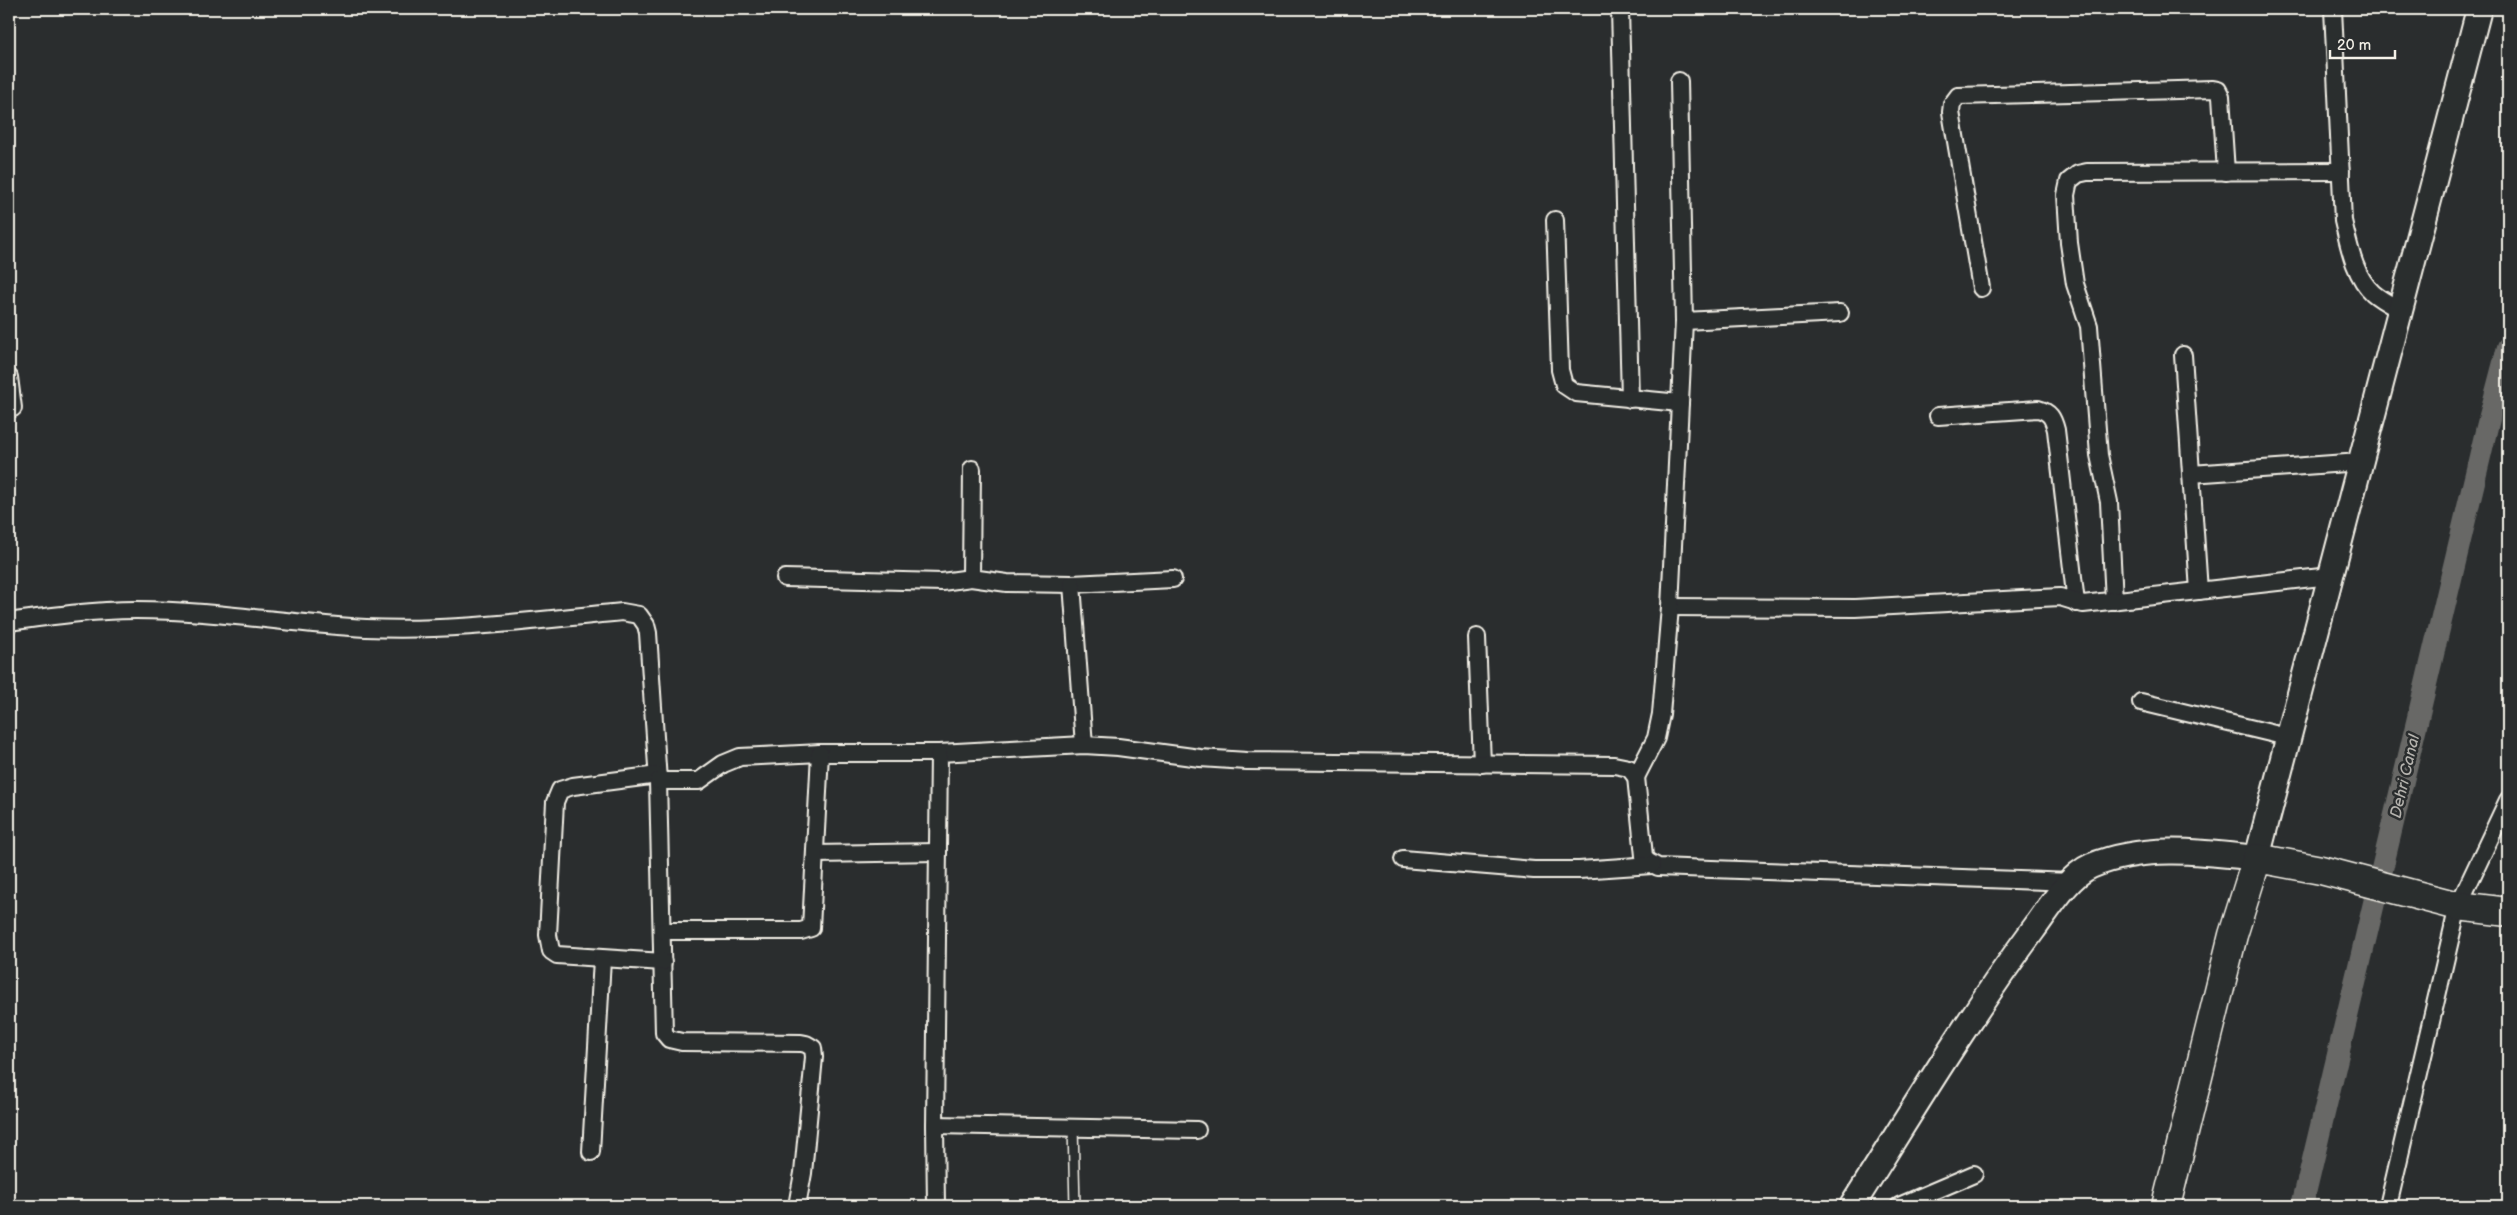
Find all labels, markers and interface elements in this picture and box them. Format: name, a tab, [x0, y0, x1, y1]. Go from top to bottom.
scale bar	[2330, 28, 2394, 60]
text: 20 m	[2337, 36, 2371, 55]
water label: Dehri Canal	[2387, 731, 2425, 820]

